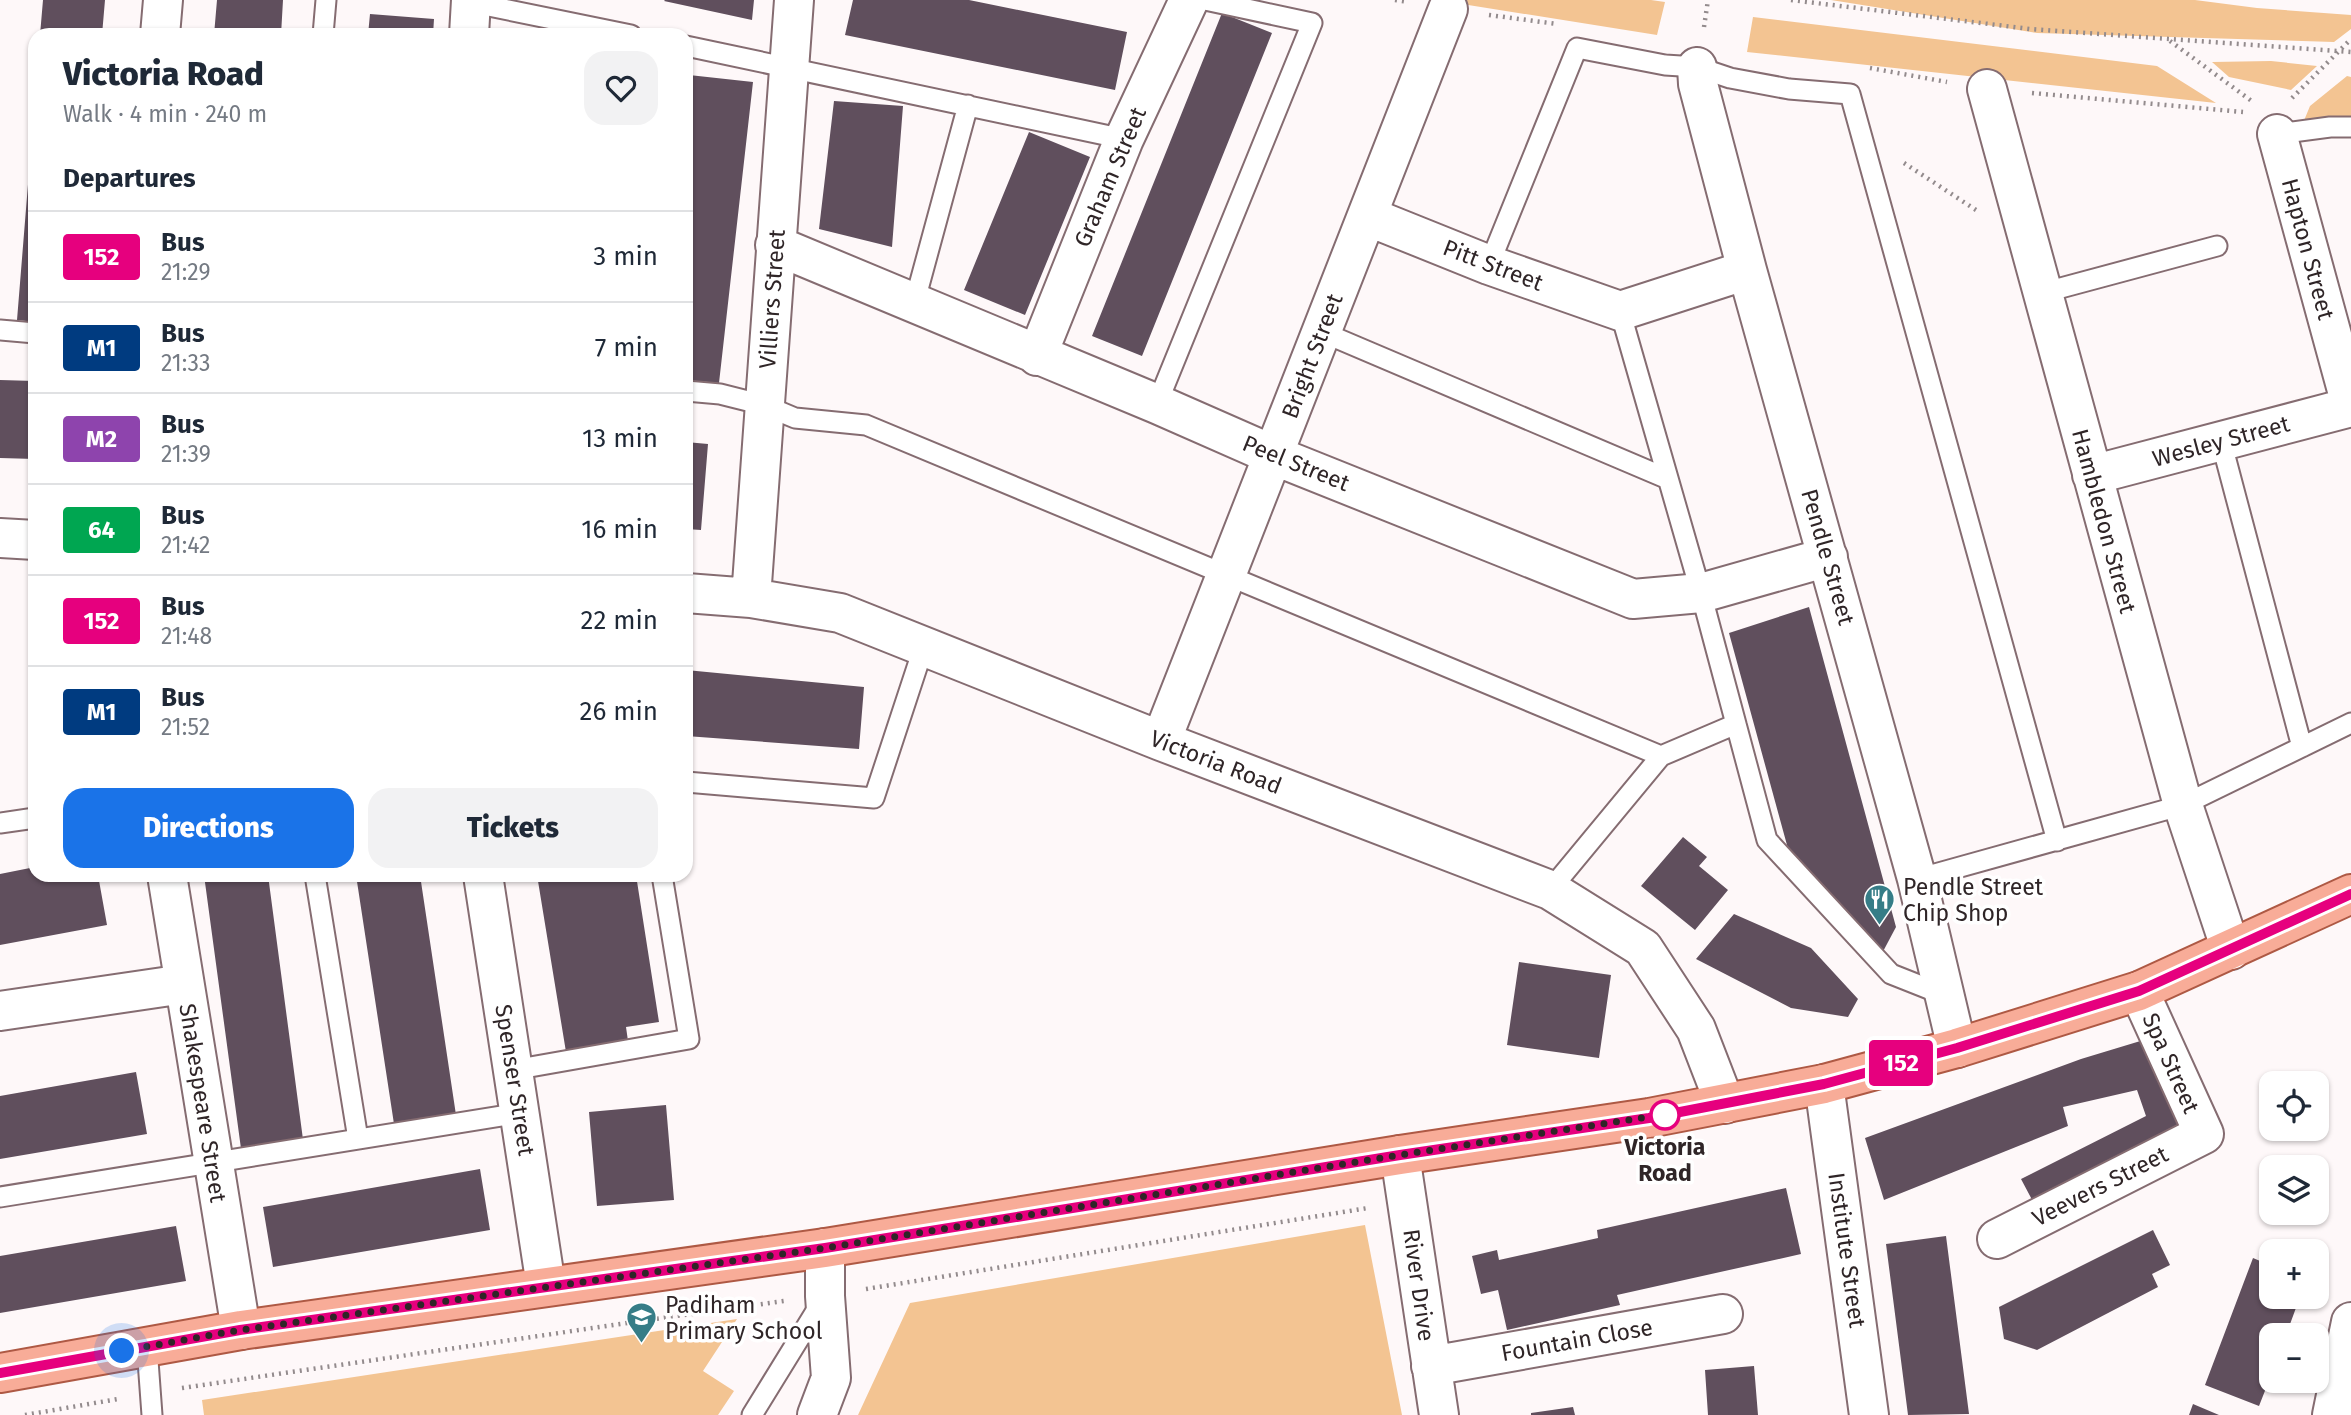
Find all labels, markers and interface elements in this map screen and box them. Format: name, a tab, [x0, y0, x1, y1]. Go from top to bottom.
button: heart	[584, 51, 658, 125]
text: Victoria Road	[63, 54, 264, 94]
text: Walk · 4 min · 240 m	[63, 100, 267, 128]
street label: Graham Street	[1068, 102, 1152, 251]
text: Departures	[63, 163, 196, 194]
street label: Hapton Street	[2276, 175, 2340, 323]
text: Bus	[161, 227, 204, 258]
street label: Villiers Street	[753, 228, 791, 370]
street label: Pitt Street	[1439, 233, 1548, 297]
text: 3 min	[593, 241, 658, 272]
text: 152	[83, 243, 120, 271]
text: 21:29	[161, 258, 211, 286]
street label: Bright Street	[1275, 289, 1349, 422]
text: Bus	[161, 318, 204, 349]
text: 7 min	[595, 332, 658, 363]
text: M1	[87, 334, 116, 362]
text: 21:33	[161, 349, 210, 377]
text: Bus	[161, 409, 204, 440]
street label: Wesley Street	[2149, 409, 2293, 473]
text: 13 min	[582, 423, 658, 454]
text: M2	[86, 425, 117, 453]
street label: Hambledon Street	[2066, 426, 2142, 617]
street label: Peel Street	[1238, 429, 1354, 497]
text: 21:39	[161, 440, 211, 468]
street label: Pendle Street	[1795, 486, 1861, 629]
text: Bus	[161, 500, 204, 531]
text: 16 min	[581, 514, 658, 545]
text: 64	[88, 516, 115, 544]
text: 21:42	[161, 531, 210, 559]
text: Bus	[161, 591, 204, 622]
text: 22 min	[581, 605, 658, 636]
text: 152	[83, 607, 120, 635]
text: 21:48	[161, 622, 212, 650]
text: Bus	[161, 682, 204, 713]
text: 26 min	[580, 696, 658, 727]
text: M1	[87, 698, 116, 726]
text: 21:52	[161, 713, 210, 741]
street label: Victoria Road	[1146, 724, 1286, 800]
button: Directions	[63, 788, 354, 868]
button: Tickets	[368, 788, 658, 868]
place label: Pendle Street Chip Shop	[1903, 873, 2044, 927]
restaurant icon: Pendle Street Chip Shop	[1863, 883, 1897, 927]
street label: Shakespeare Street	[173, 1002, 233, 1205]
street label: Spenser Street	[489, 1002, 541, 1158]
street label: Spa Street	[2136, 1008, 2206, 1118]
line badge: 152	[1861, 1040, 1941, 1086]
text: 152	[1883, 1049, 1919, 1077]
map controls	[2259, 1071, 2329, 1393]
button: locate	[2259, 1071, 2329, 1141]
marker: Victoria Road	[1650, 1100, 1680, 1130]
place label: Victoria Road	[1624, 1133, 1705, 1187]
street label: Veevers Street	[2027, 1139, 2173, 1232]
button: layers	[2259, 1155, 2329, 1225]
street label: Institute Street	[1822, 1171, 1872, 1330]
street label: River Drive	[1397, 1227, 1441, 1343]
button: +	[2259, 1239, 2329, 1309]
place label: Padiham Primary School	[665, 1291, 823, 1345]
school or university icon: Padiham Primary School	[625, 1301, 659, 1345]
street label: Fountain Close	[1499, 1313, 1655, 1367]
button: −	[2259, 1323, 2329, 1393]
your location	[104, 1333, 139, 1368]

